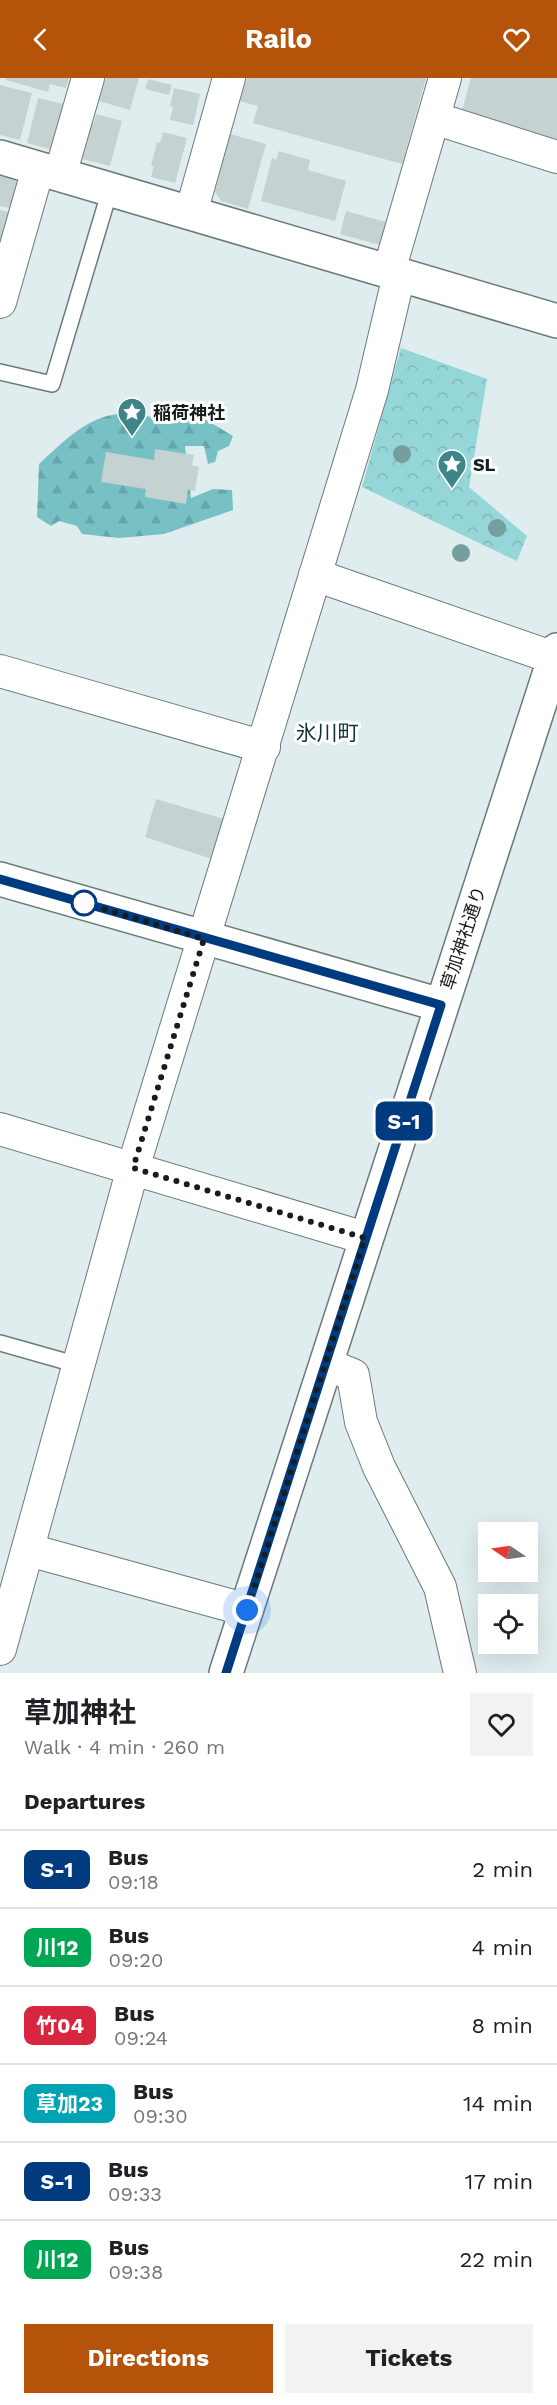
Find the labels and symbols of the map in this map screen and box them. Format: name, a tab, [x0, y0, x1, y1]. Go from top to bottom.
place icon: 稲荷神社	[116, 396, 148, 438]
place label: 稲荷神社	[153, 402, 225, 423]
place icon: SL	[436, 448, 468, 490]
place label: SL	[473, 454, 496, 475]
district label: 氷川町	[296, 720, 359, 745]
street label: 草加神社通り	[436, 883, 490, 993]
unlabelled marker	[71, 890, 97, 916]
line badge: S-1	[370, 1102, 438, 1140]
north arrow	[478, 1522, 538, 1582]
your location	[232, 1595, 262, 1625]

